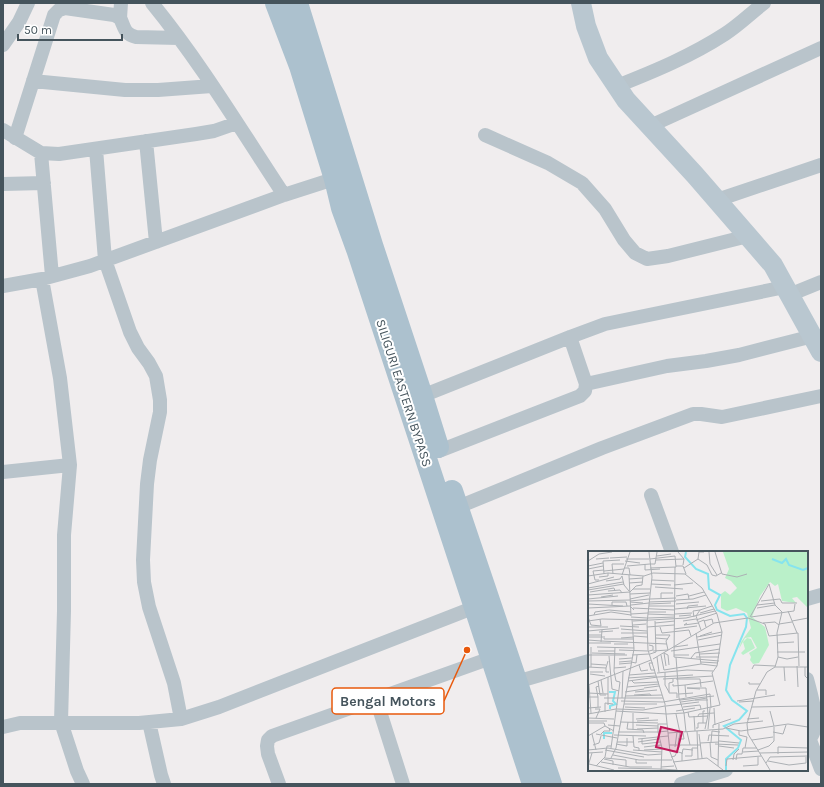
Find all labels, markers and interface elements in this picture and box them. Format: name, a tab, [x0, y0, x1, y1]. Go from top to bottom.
scale bar	[18, 16, 122, 42]
text: 50 m	[24, 23, 52, 37]
street label: SILIGURI EASTERN BYPASS	[373, 317, 435, 469]
inset map	[588, 551, 808, 771]
callout: Bengal Motors	[332, 688, 444, 714]
text: Bengal Motors	[340, 693, 436, 710]

